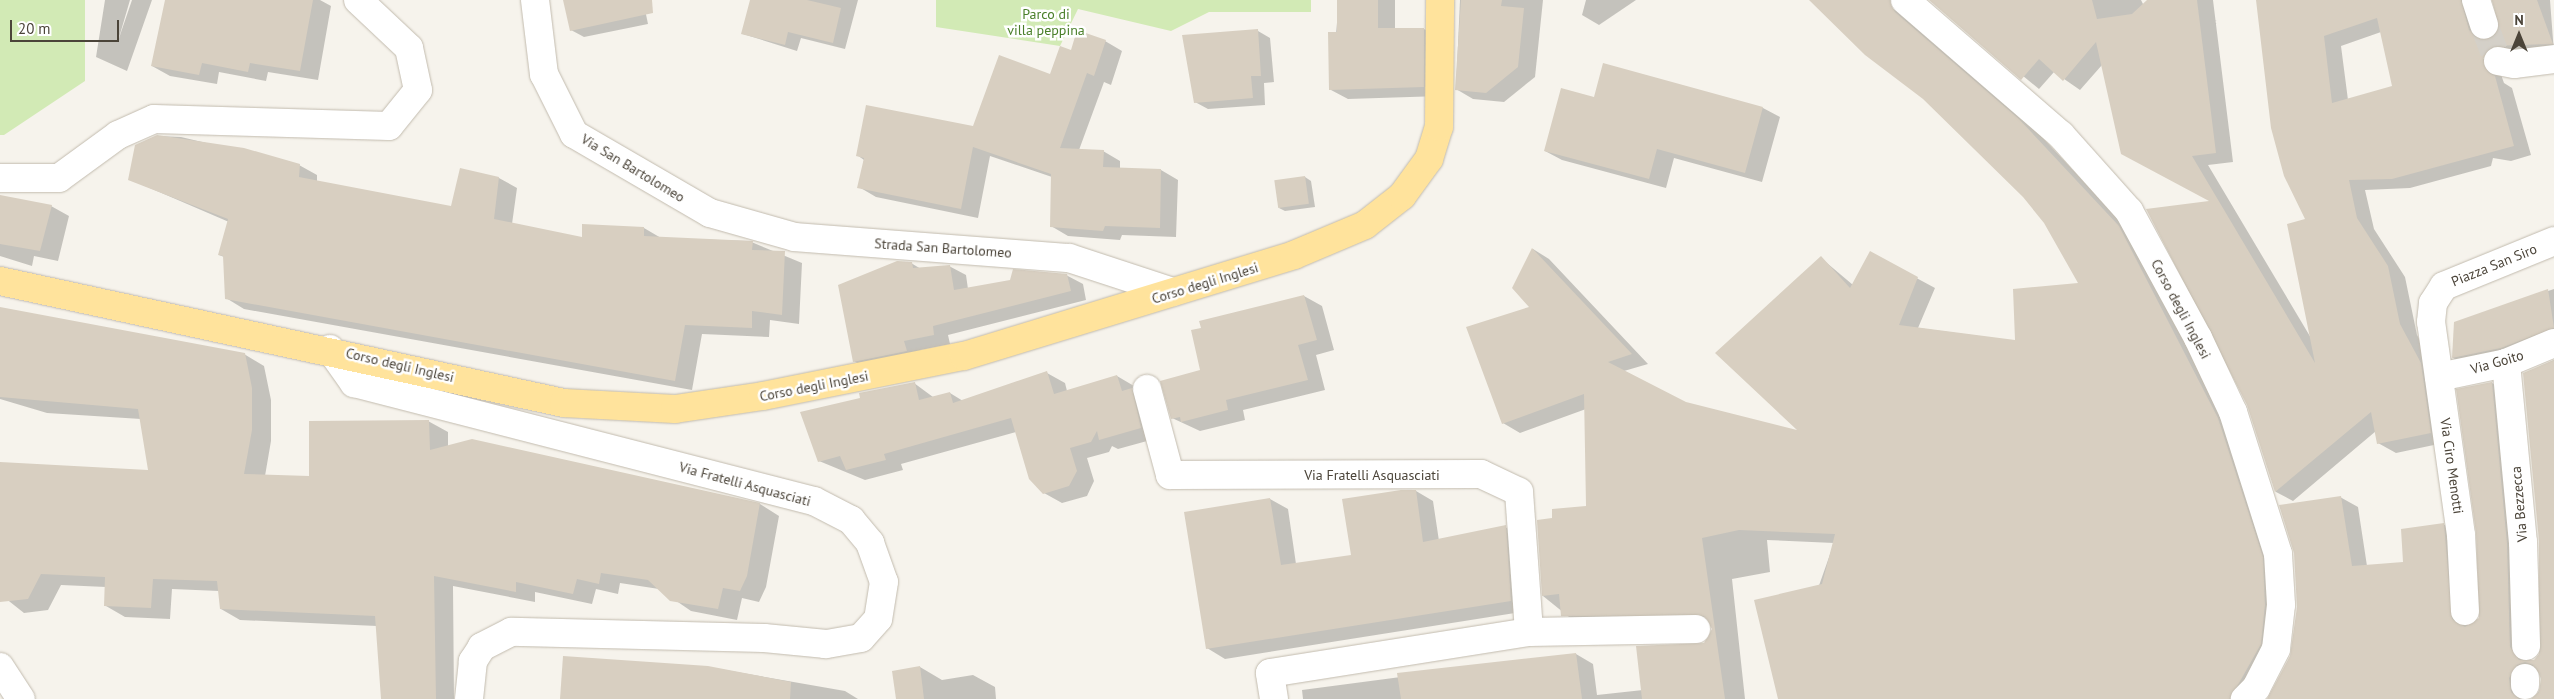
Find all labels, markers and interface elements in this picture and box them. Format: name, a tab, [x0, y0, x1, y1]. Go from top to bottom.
park label: Parco di villa peppina	[1007, 6, 1085, 38]
scale bar	[12, 10, 121, 42]
north arrow	[2494, 10, 2544, 60]
text: N	[2514, 11, 2524, 29]
text: 20 m	[18, 19, 51, 38]
street label: Via San Bartolomeo	[578, 130, 688, 206]
street label: Strada San Bartolomeo	[874, 235, 1012, 261]
street label: Piazza San Siro	[2449, 240, 2539, 290]
street label: Corso degli Inglesi	[2148, 256, 2214, 362]
street label: Corso degli Inglesi	[1150, 259, 1260, 307]
street label: Corso degli Inglesi	[344, 344, 456, 386]
street label: Via Goito	[2469, 346, 2525, 378]
street label: Corso degli Inglesi	[758, 367, 870, 405]
street label: Via Ciro Menotti	[2437, 417, 2467, 515]
street label: Via Fratelli Asquasciati	[677, 458, 813, 510]
street label: Via Bezzecca	[2507, 465, 2531, 543]
street label: Via Fratelli Asquasciati	[1304, 467, 1440, 483]

